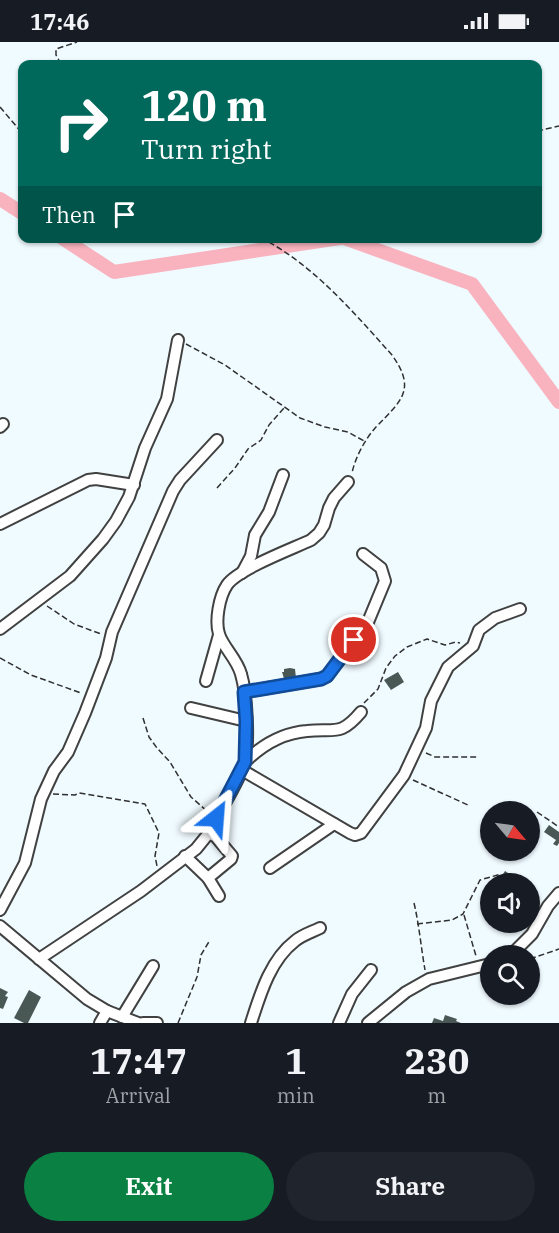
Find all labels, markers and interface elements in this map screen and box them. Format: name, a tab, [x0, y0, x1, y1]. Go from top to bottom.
text: 17:46	[30, 7, 89, 36]
text: 120 m	[141, 78, 267, 133]
icon: right	[42, 84, 120, 162]
text: Turn right	[141, 131, 272, 166]
icon: arrive	[108, 198, 141, 231]
text: Then	[42, 200, 96, 229]
pin	[328, 614, 379, 665]
icon: arrive	[337, 623, 370, 656]
position arrow	[184, 786, 248, 850]
north arrow	[480, 801, 540, 861]
map controls	[480, 801, 540, 1005]
button: sound	[480, 873, 540, 933]
button: search	[480, 945, 540, 1005]
text: 17:47	[90, 1037, 187, 1084]
text: 1	[285, 1037, 307, 1084]
text: 230	[404, 1037, 469, 1084]
text: Arrival	[106, 1082, 171, 1109]
text: min	[277, 1082, 315, 1109]
text: m	[427, 1082, 446, 1109]
button: Exit	[24, 1152, 274, 1221]
button: Share	[286, 1152, 535, 1221]

